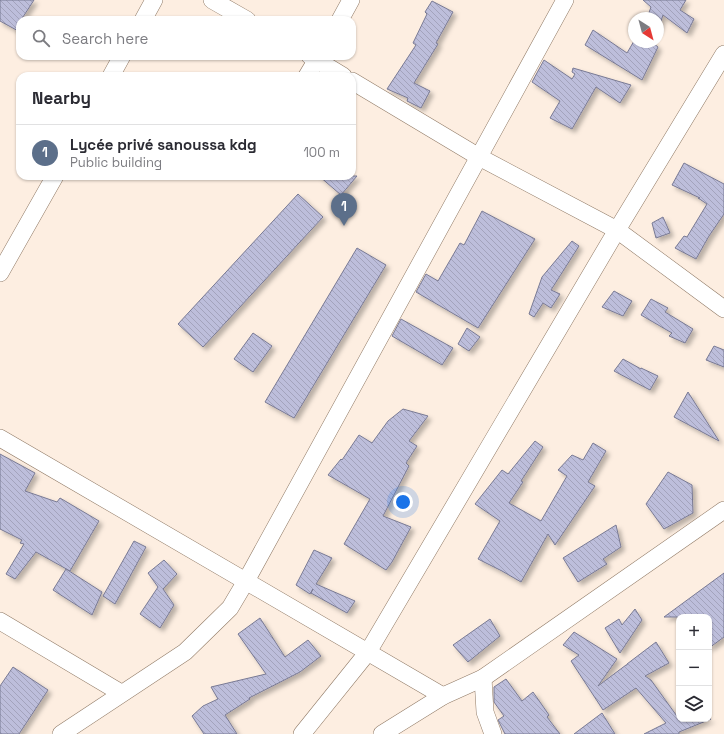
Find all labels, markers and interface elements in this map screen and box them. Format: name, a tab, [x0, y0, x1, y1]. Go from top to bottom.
north arrow	[628, 12, 664, 48]
search box	[16, 16, 356, 60]
icon: search	[30, 27, 52, 49]
text: Search here	[62, 29, 148, 48]
text: Nearby	[32, 87, 91, 109]
text: Lycée privé sanoussa kdg	[70, 135, 257, 154]
text: 1	[42, 144, 48, 161]
text: 100 m	[303, 144, 340, 161]
text: Public building	[70, 154, 162, 171]
pin: 1	[331, 193, 357, 226]
your location	[393, 492, 413, 512]
map controls	[676, 614, 712, 722]
button: +	[676, 614, 712, 650]
button: −	[676, 650, 712, 686]
button: layers	[676, 686, 712, 722]

